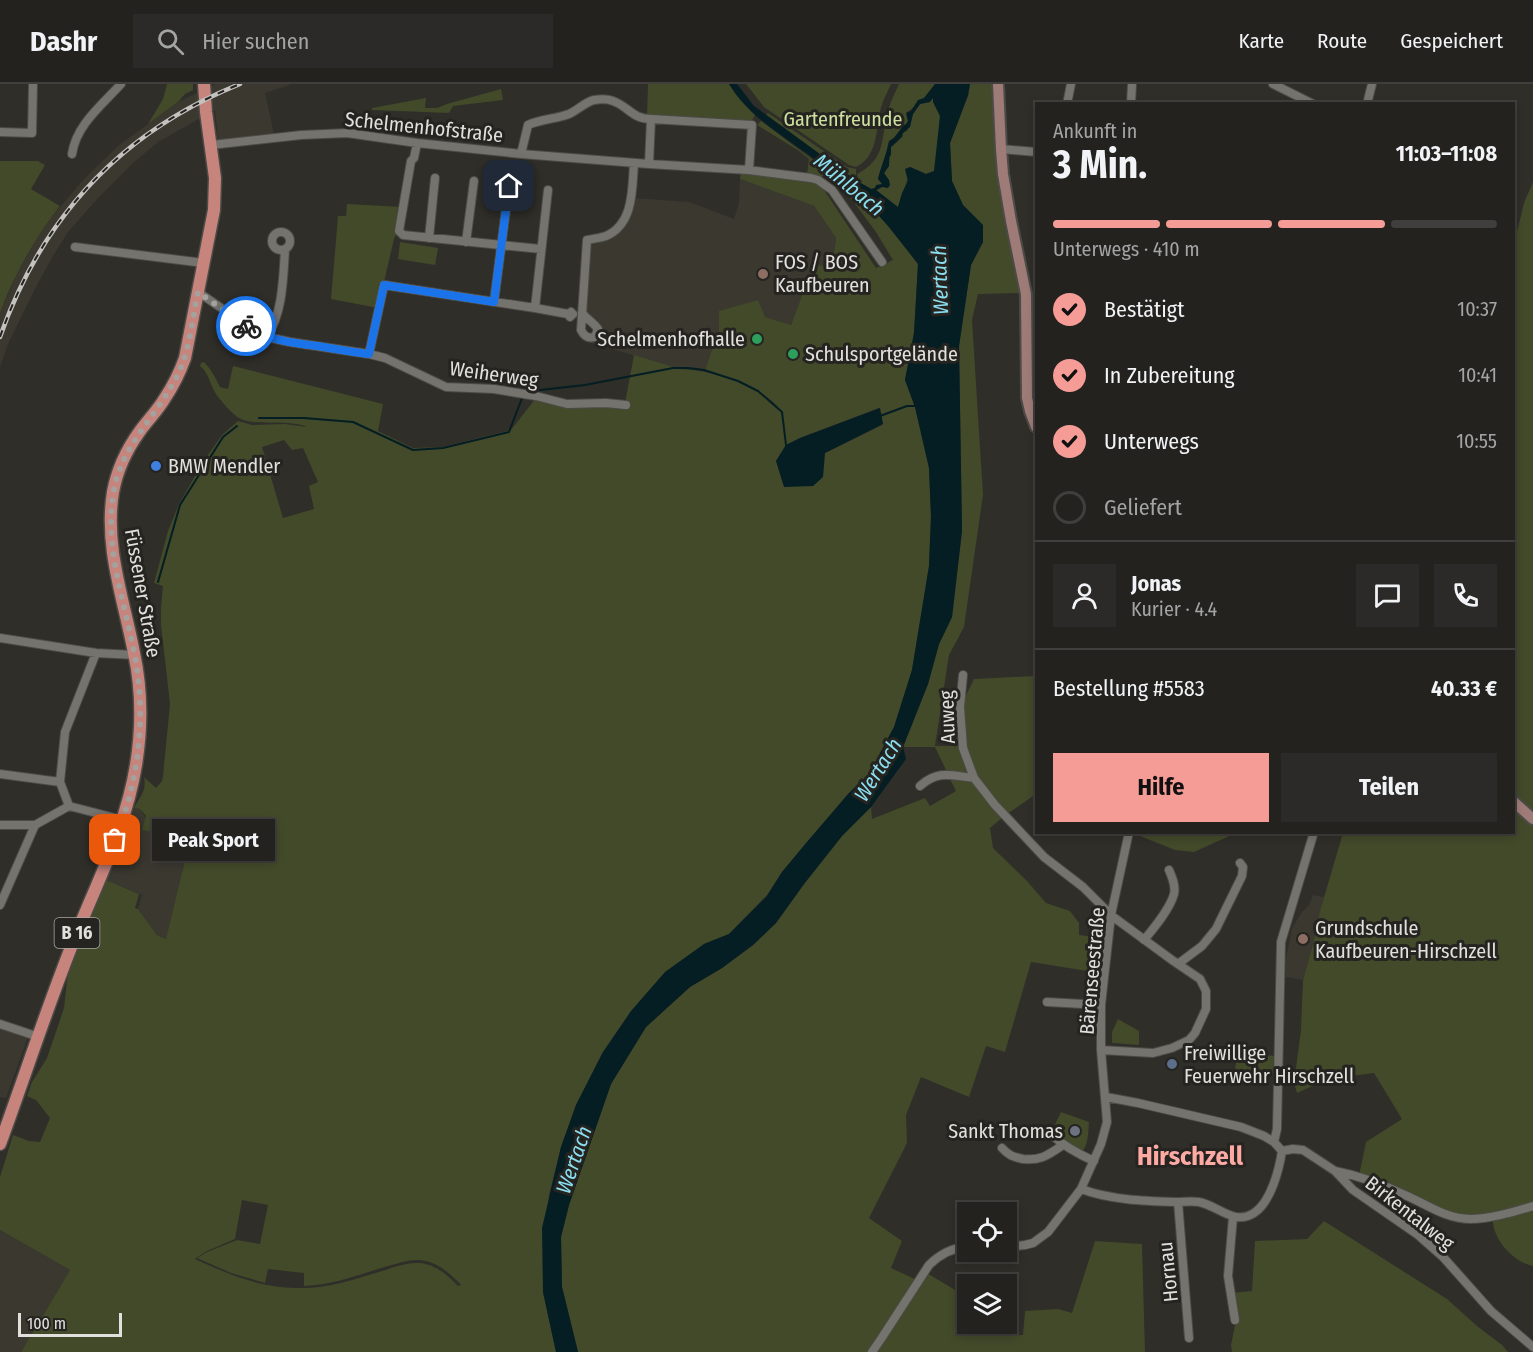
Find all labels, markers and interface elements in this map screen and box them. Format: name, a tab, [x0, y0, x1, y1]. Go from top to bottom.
search box	[133, 14, 553, 68]
text: Dashr	[30, 25, 97, 58]
icon: search	[154, 25, 187, 58]
text: Hier suchen	[202, 28, 309, 55]
text: Karte	[1239, 28, 1284, 54]
text: Route	[1317, 28, 1367, 54]
text: Gespeichert	[1400, 28, 1503, 54]
street label: Schelmenhofstraße	[344, 107, 504, 147]
park label: Gartenfreunde	[784, 107, 902, 131]
text: Ankunft in	[1053, 119, 1137, 143]
text: 11:03–11:08	[1396, 140, 1497, 167]
text: 3 Min.	[1053, 142, 1147, 188]
water label: Mühlbach	[808, 148, 890, 222]
pin	[483, 160, 534, 211]
icon: home	[492, 169, 525, 202]
text: Unterwegs · 410 m	[1053, 237, 1200, 261]
water label: Wertach	[926, 245, 954, 315]
place label: FOS / BOS Kaufbeuren	[775, 250, 870, 297]
marker: FOS / BOS Kaufbeuren	[756, 267, 770, 281]
icon: check	[1053, 293, 1086, 326]
courier	[216, 296, 276, 356]
text: Bestätigt	[1104, 296, 1184, 323]
text: 10:37	[1457, 297, 1497, 321]
icon: bike	[230, 310, 263, 343]
place label: Schelmenhofhalle	[597, 327, 745, 351]
marker: Schelmenhofhalle	[750, 332, 764, 346]
place label: Schulsportgelände	[805, 342, 958, 366]
marker: Schulsportgelände	[786, 347, 800, 361]
street label: Weiherweg	[448, 356, 541, 392]
icon: check	[1053, 359, 1086, 392]
text: In Zubereitung	[1104, 362, 1235, 389]
text: 10:41	[1458, 363, 1497, 387]
icon: check	[1053, 425, 1086, 458]
text: Unterwegs	[1104, 428, 1199, 455]
text: 10:55	[1456, 429, 1497, 453]
place label: BMW Mendler	[168, 454, 280, 478]
marker: BMW Mendler	[149, 459, 163, 473]
text: Geliefert	[1104, 494, 1182, 521]
street label: Füssener Straße	[120, 527, 166, 659]
button: person	[1053, 564, 1116, 627]
button: chat	[1356, 564, 1419, 627]
button: phone	[1434, 564, 1497, 627]
text: Jonas	[1131, 570, 1181, 597]
text: Kurier · 4.4	[1131, 597, 1217, 621]
text: Bestellung #5583	[1053, 675, 1205, 702]
text: 40.33 €	[1431, 675, 1497, 702]
street label: Auweg	[934, 689, 960, 744]
water label: Wertach	[848, 733, 908, 807]
button: Hilfe	[1053, 753, 1269, 822]
button: Teilen	[1281, 753, 1497, 822]
pin	[89, 814, 140, 865]
callout: Peak Sport	[151, 819, 274, 861]
icon: bag	[98, 823, 131, 856]
text: Peak Sport	[168, 828, 259, 852]
street label: Bärenseestraße	[1074, 906, 1110, 1036]
place label: Grundschule Kaufbeuren-Hirschzell	[1315, 916, 1497, 963]
road number: B 16	[54, 918, 100, 948]
marker: Grundschule Kaufbeuren-Hirschzell	[1296, 932, 1310, 946]
place label: Freiwillige Feuerwehr Hirschzell	[1184, 1041, 1354, 1088]
marker: Freiwillige Feuerwehr Hirschzell	[1165, 1057, 1179, 1071]
place label: Sankt Thomas	[948, 1119, 1063, 1143]
water label: Wertach	[550, 1123, 598, 1197]
marker: Sankt Thomas	[1068, 1124, 1082, 1138]
district label: Hirschzell	[1137, 1141, 1244, 1172]
street label: Birkentalweg	[1361, 1171, 1460, 1256]
map controls	[957, 1202, 1017, 1334]
button: locate	[957, 1202, 1017, 1262]
street label: Hornau	[1153, 1241, 1183, 1303]
button: layers	[957, 1274, 1017, 1334]
scale bar	[18, 1310, 122, 1338]
text: 100 m	[27, 1314, 66, 1333]

